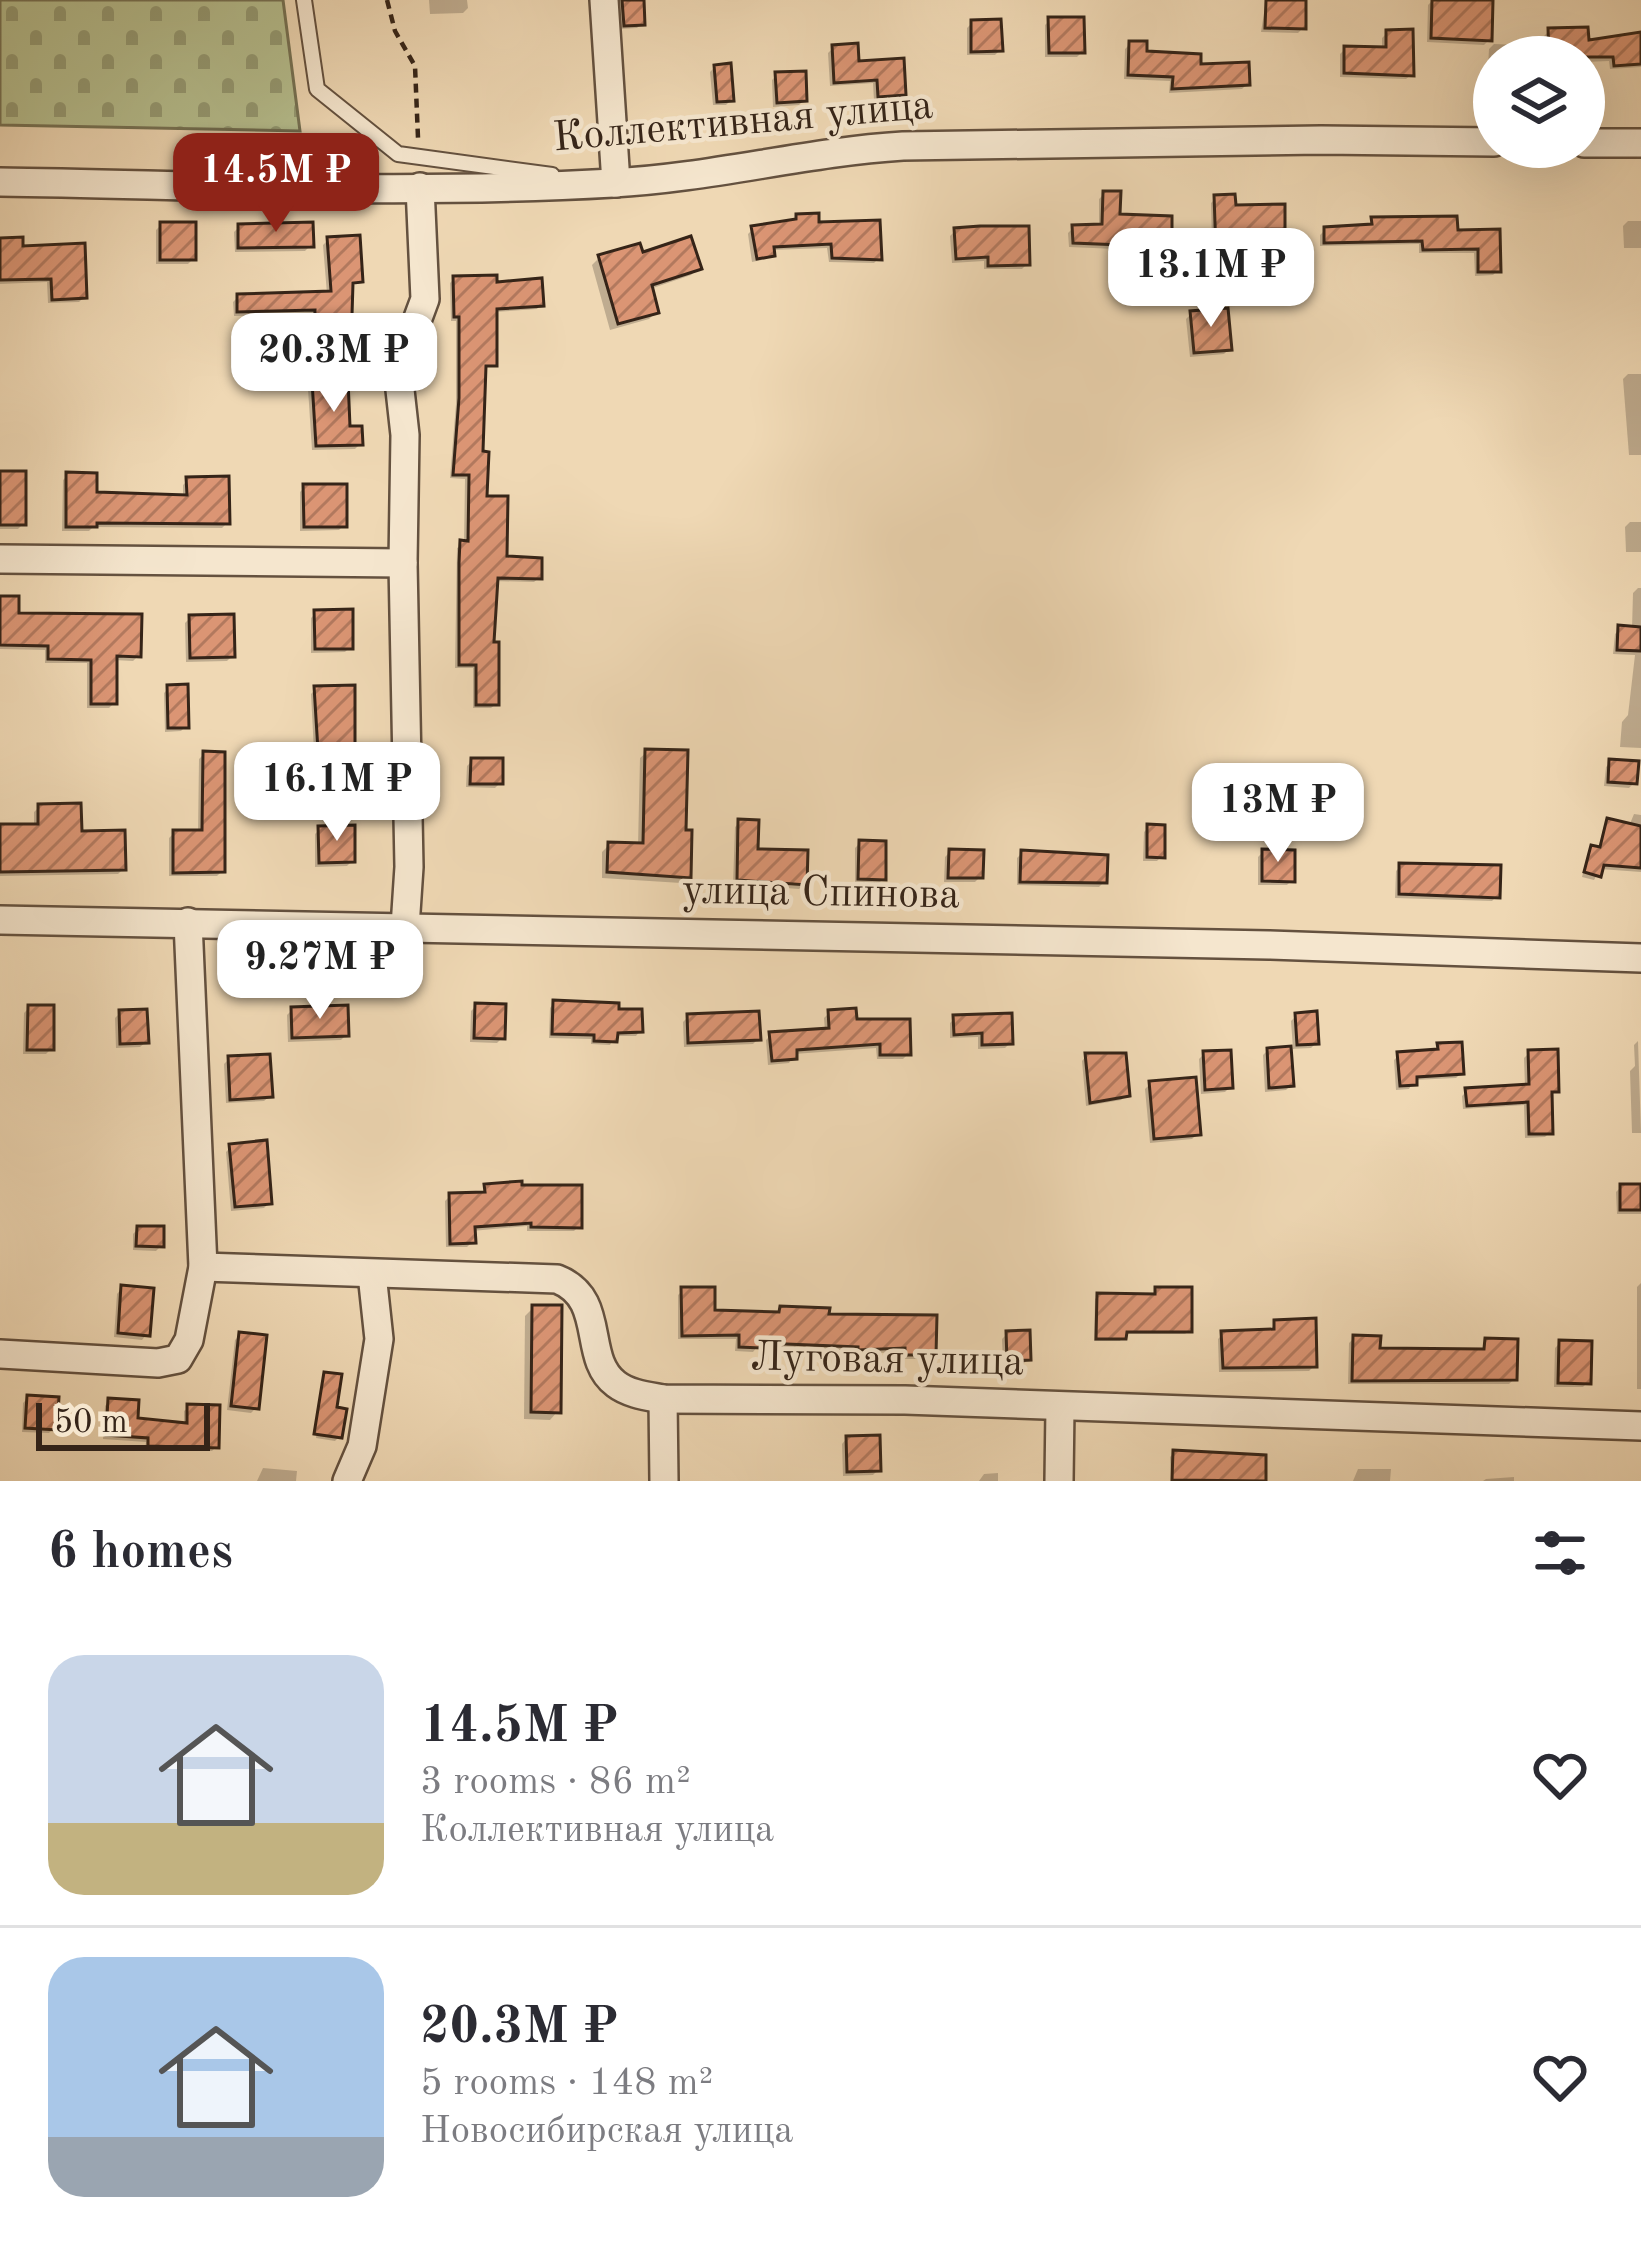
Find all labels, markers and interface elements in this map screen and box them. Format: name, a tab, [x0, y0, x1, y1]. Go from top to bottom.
map controls	[1473, 36, 1605, 168]
button: layers	[1473, 36, 1605, 168]
street label: Коллективная улица	[551, 85, 935, 161]
pin: 14.5M ₽	[165, 133, 387, 235]
text: 14.5M ₽	[200, 152, 352, 191]
pin: 13.1M ₽	[1100, 228, 1322, 330]
text: 13.1M ₽	[1135, 247, 1287, 286]
pin: 20.3M ₽	[223, 313, 445, 415]
text: 20.3M ₽	[258, 332, 410, 371]
pin: 16.1M ₽	[226, 742, 448, 844]
text: 16.1M ₽	[261, 761, 413, 800]
pin: 13M ₽	[1194, 763, 1362, 865]
text: 13M ₽	[1219, 782, 1337, 821]
street label: улица Спинова	[682, 871, 960, 917]
pin: 9.27M ₽	[209, 920, 431, 1022]
text: 9.27M ₽	[244, 939, 396, 978]
street label: Луговая улица	[750, 1338, 1024, 1384]
scale bar	[36, 1397, 210, 1450]
text: 50 m	[54, 1407, 128, 1440]
icon: filters	[1527, 1520, 1593, 1586]
text: 6 homes	[48, 1528, 233, 1579]
text: 14.5M ₽	[420, 1702, 619, 1753]
icon: home	[144, 1703, 288, 1847]
icon: heart	[1527, 1742, 1593, 1808]
text: 3 rooms · 86 m²	[420, 1763, 691, 1802]
text: Коллективная улица	[420, 1811, 774, 1850]
text: 20.3M ₽	[420, 2003, 619, 2054]
icon: home	[144, 2005, 288, 2149]
icon: heart	[1527, 2044, 1593, 2110]
text: 5 rooms · 148 m²	[420, 2064, 713, 2103]
text: Новосибирская улица	[420, 2112, 793, 2151]

